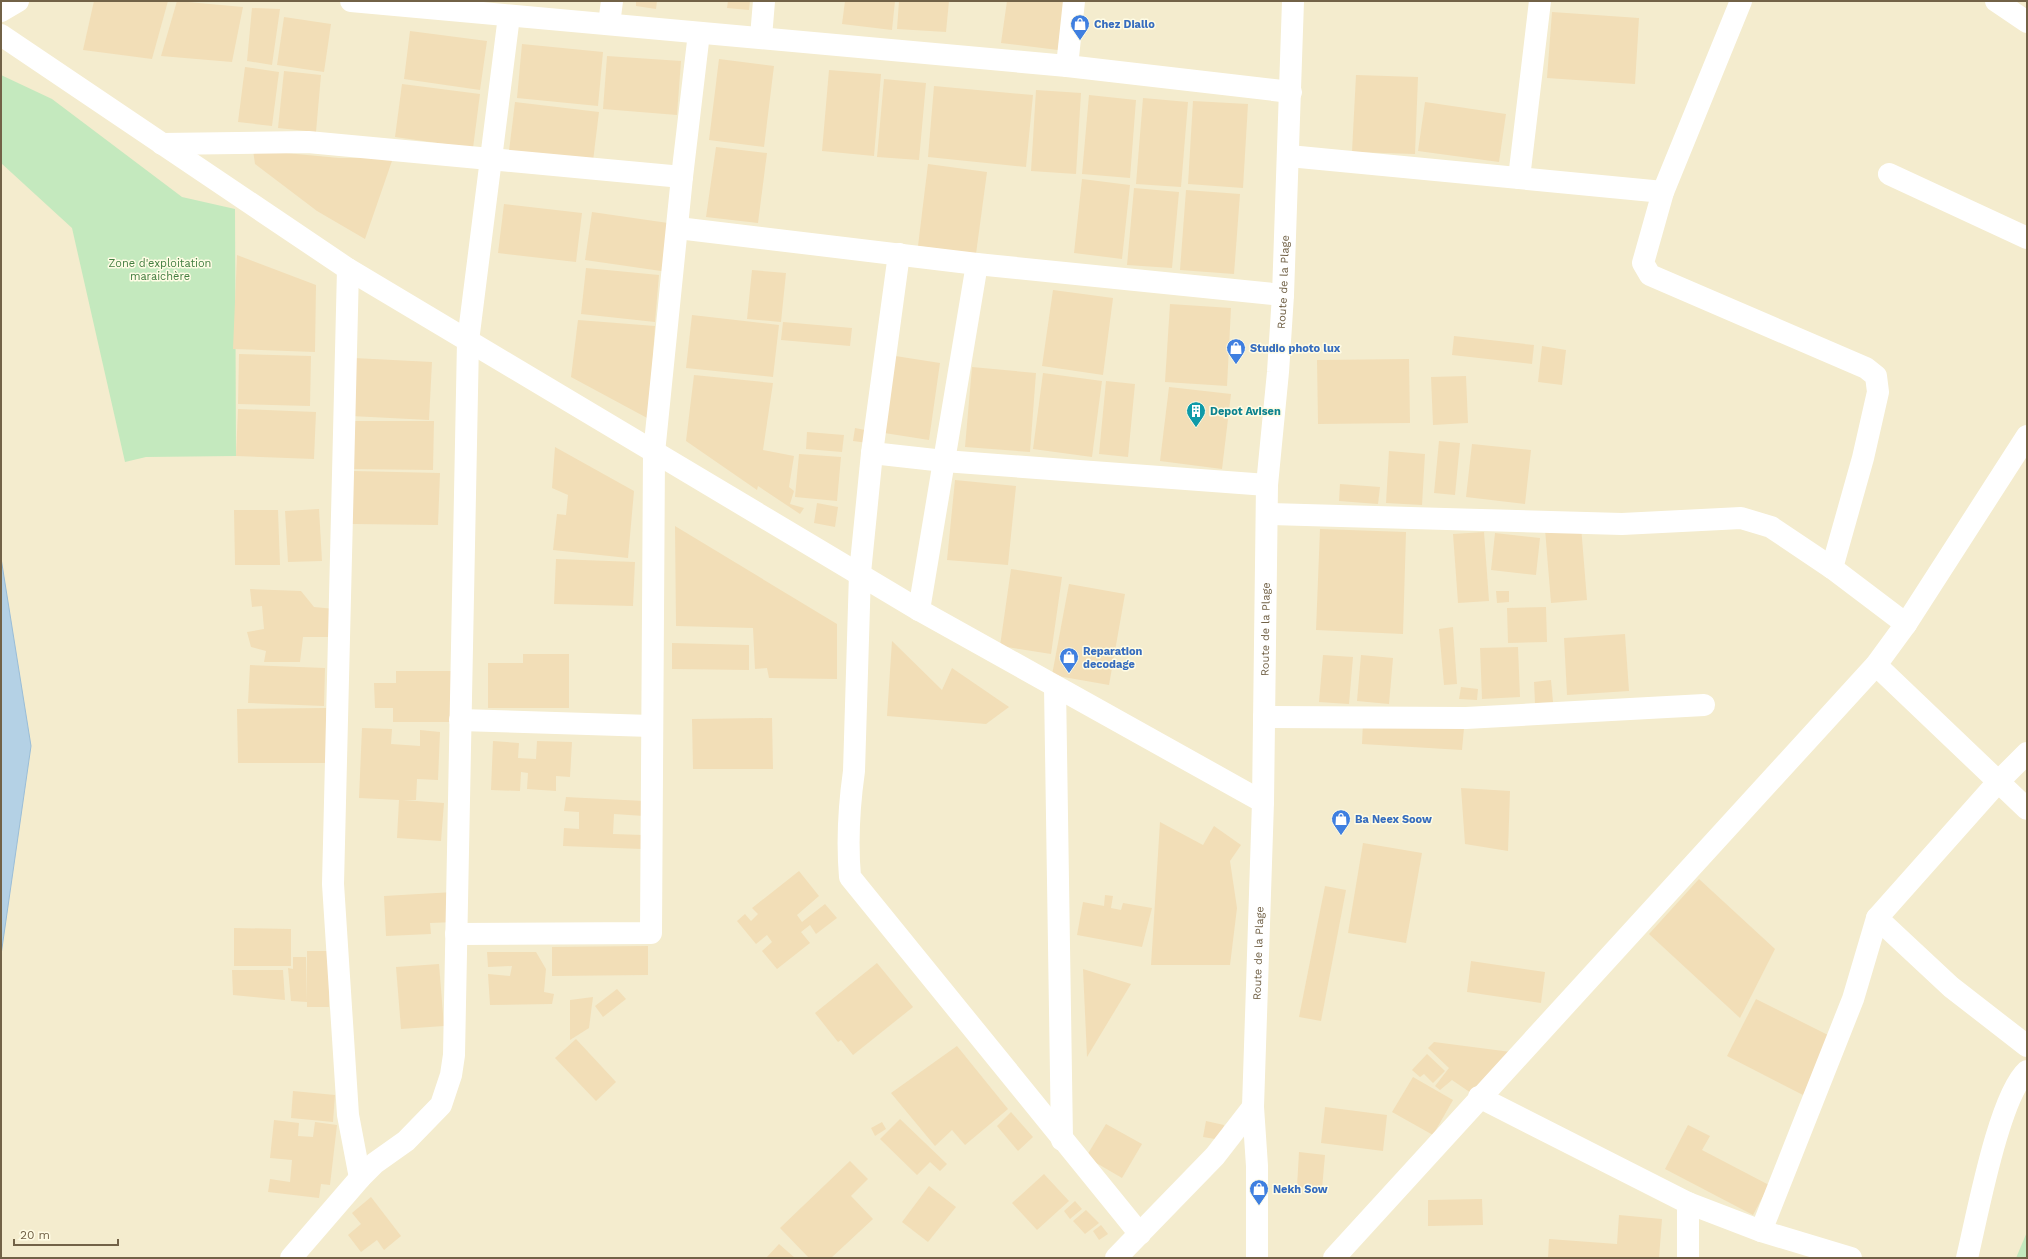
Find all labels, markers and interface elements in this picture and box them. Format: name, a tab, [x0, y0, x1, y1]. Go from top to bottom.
shop icon: Chez Diallo	[1069, 13, 1091, 41]
place label: Chez Diallo	[1094, 18, 1155, 31]
street label: Route de la Plage	[1274, 235, 1292, 329]
park label: Zone d'exploitation maraichère	[109, 257, 211, 283]
shop icon: Studio photo lux	[1225, 337, 1247, 365]
place label: Studio photo lux	[1250, 342, 1341, 355]
building icon: Depot Avisen	[1185, 400, 1207, 428]
place label: Depot Avisen	[1210, 405, 1281, 418]
street label: Route de la Plage	[1258, 582, 1272, 676]
place label: Reparation decodage	[1083, 645, 1143, 671]
shop icon: Reparation decodage	[1058, 646, 1080, 674]
shop icon: Ba Neex Soow	[1330, 808, 1352, 836]
place label: Ba Neex Soow	[1355, 813, 1432, 826]
street label: Route de la Plage	[1250, 906, 1266, 1000]
shop icon: Nekh Sow	[1248, 1178, 1270, 1206]
place label: Nekh Sow	[1273, 1183, 1328, 1196]
scale bar	[14, 1221, 118, 1247]
text: 20 m	[20, 1228, 50, 1242]

